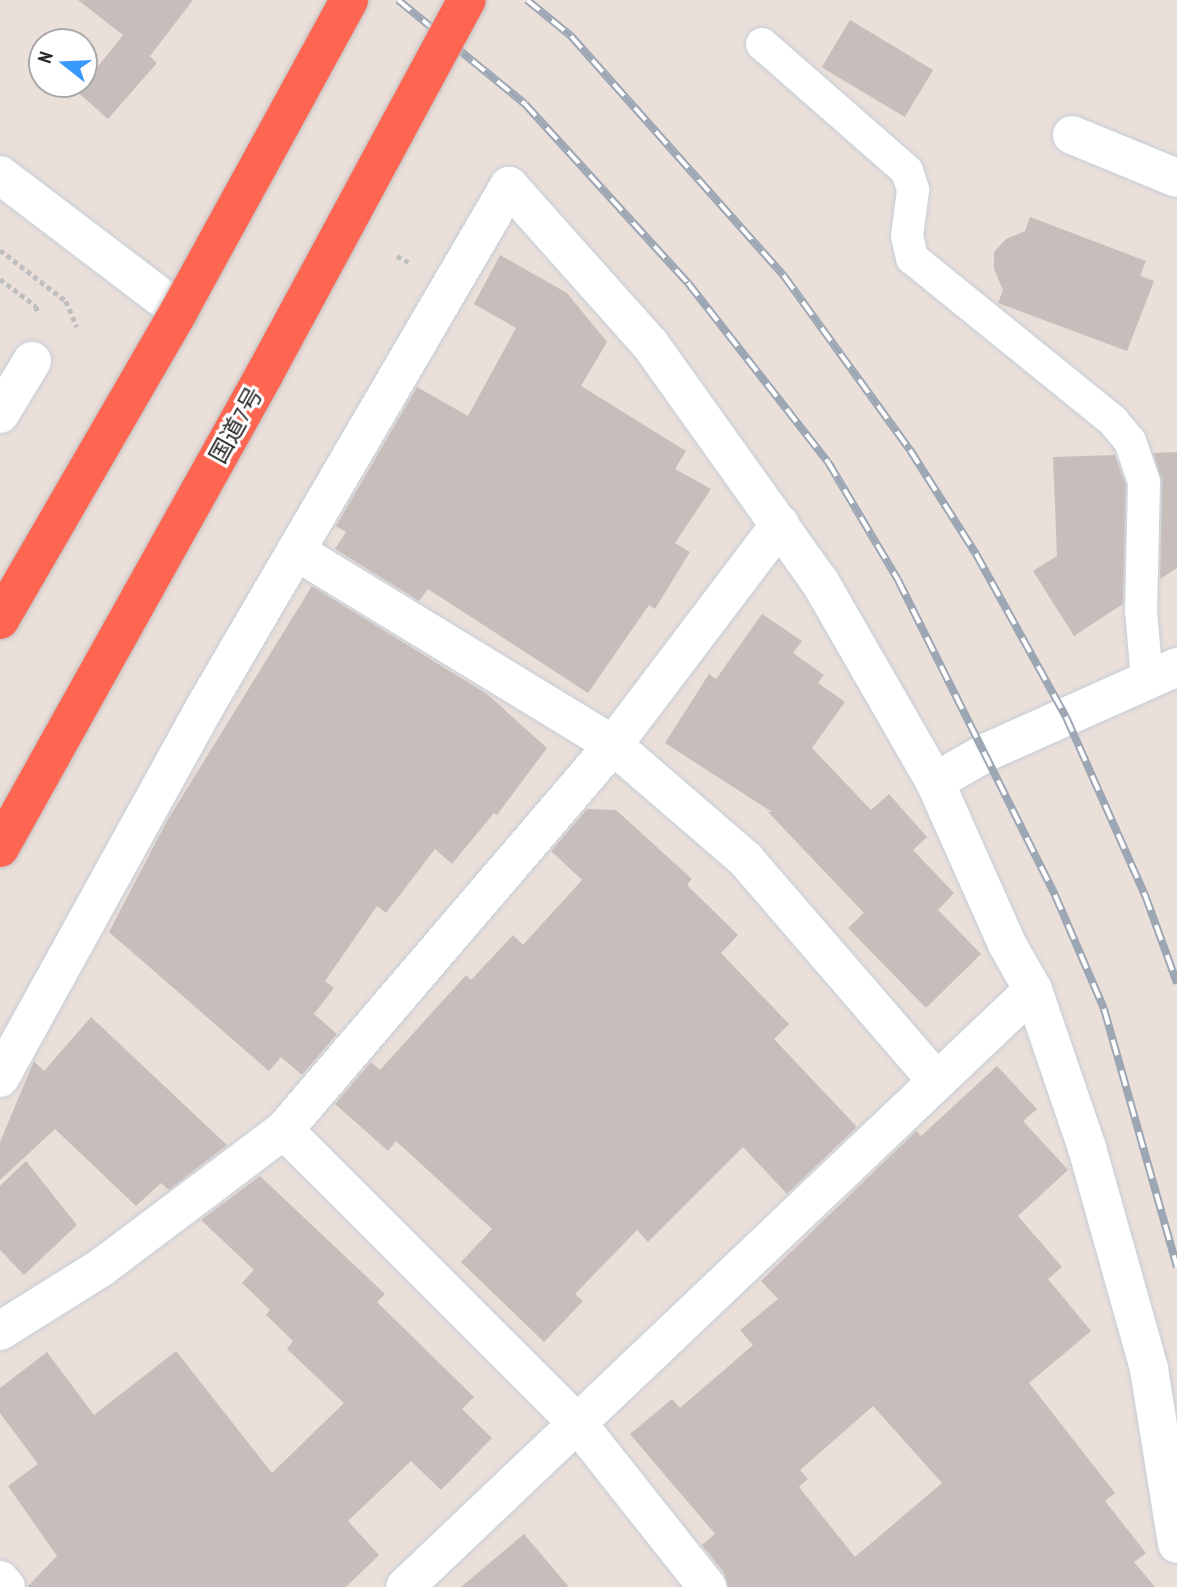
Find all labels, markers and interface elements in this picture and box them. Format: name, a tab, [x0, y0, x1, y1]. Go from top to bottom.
north arrow	[28, 28, 98, 98]
text: N	[32, 49, 58, 66]
street label: 国道7号	[203, 382, 269, 468]

